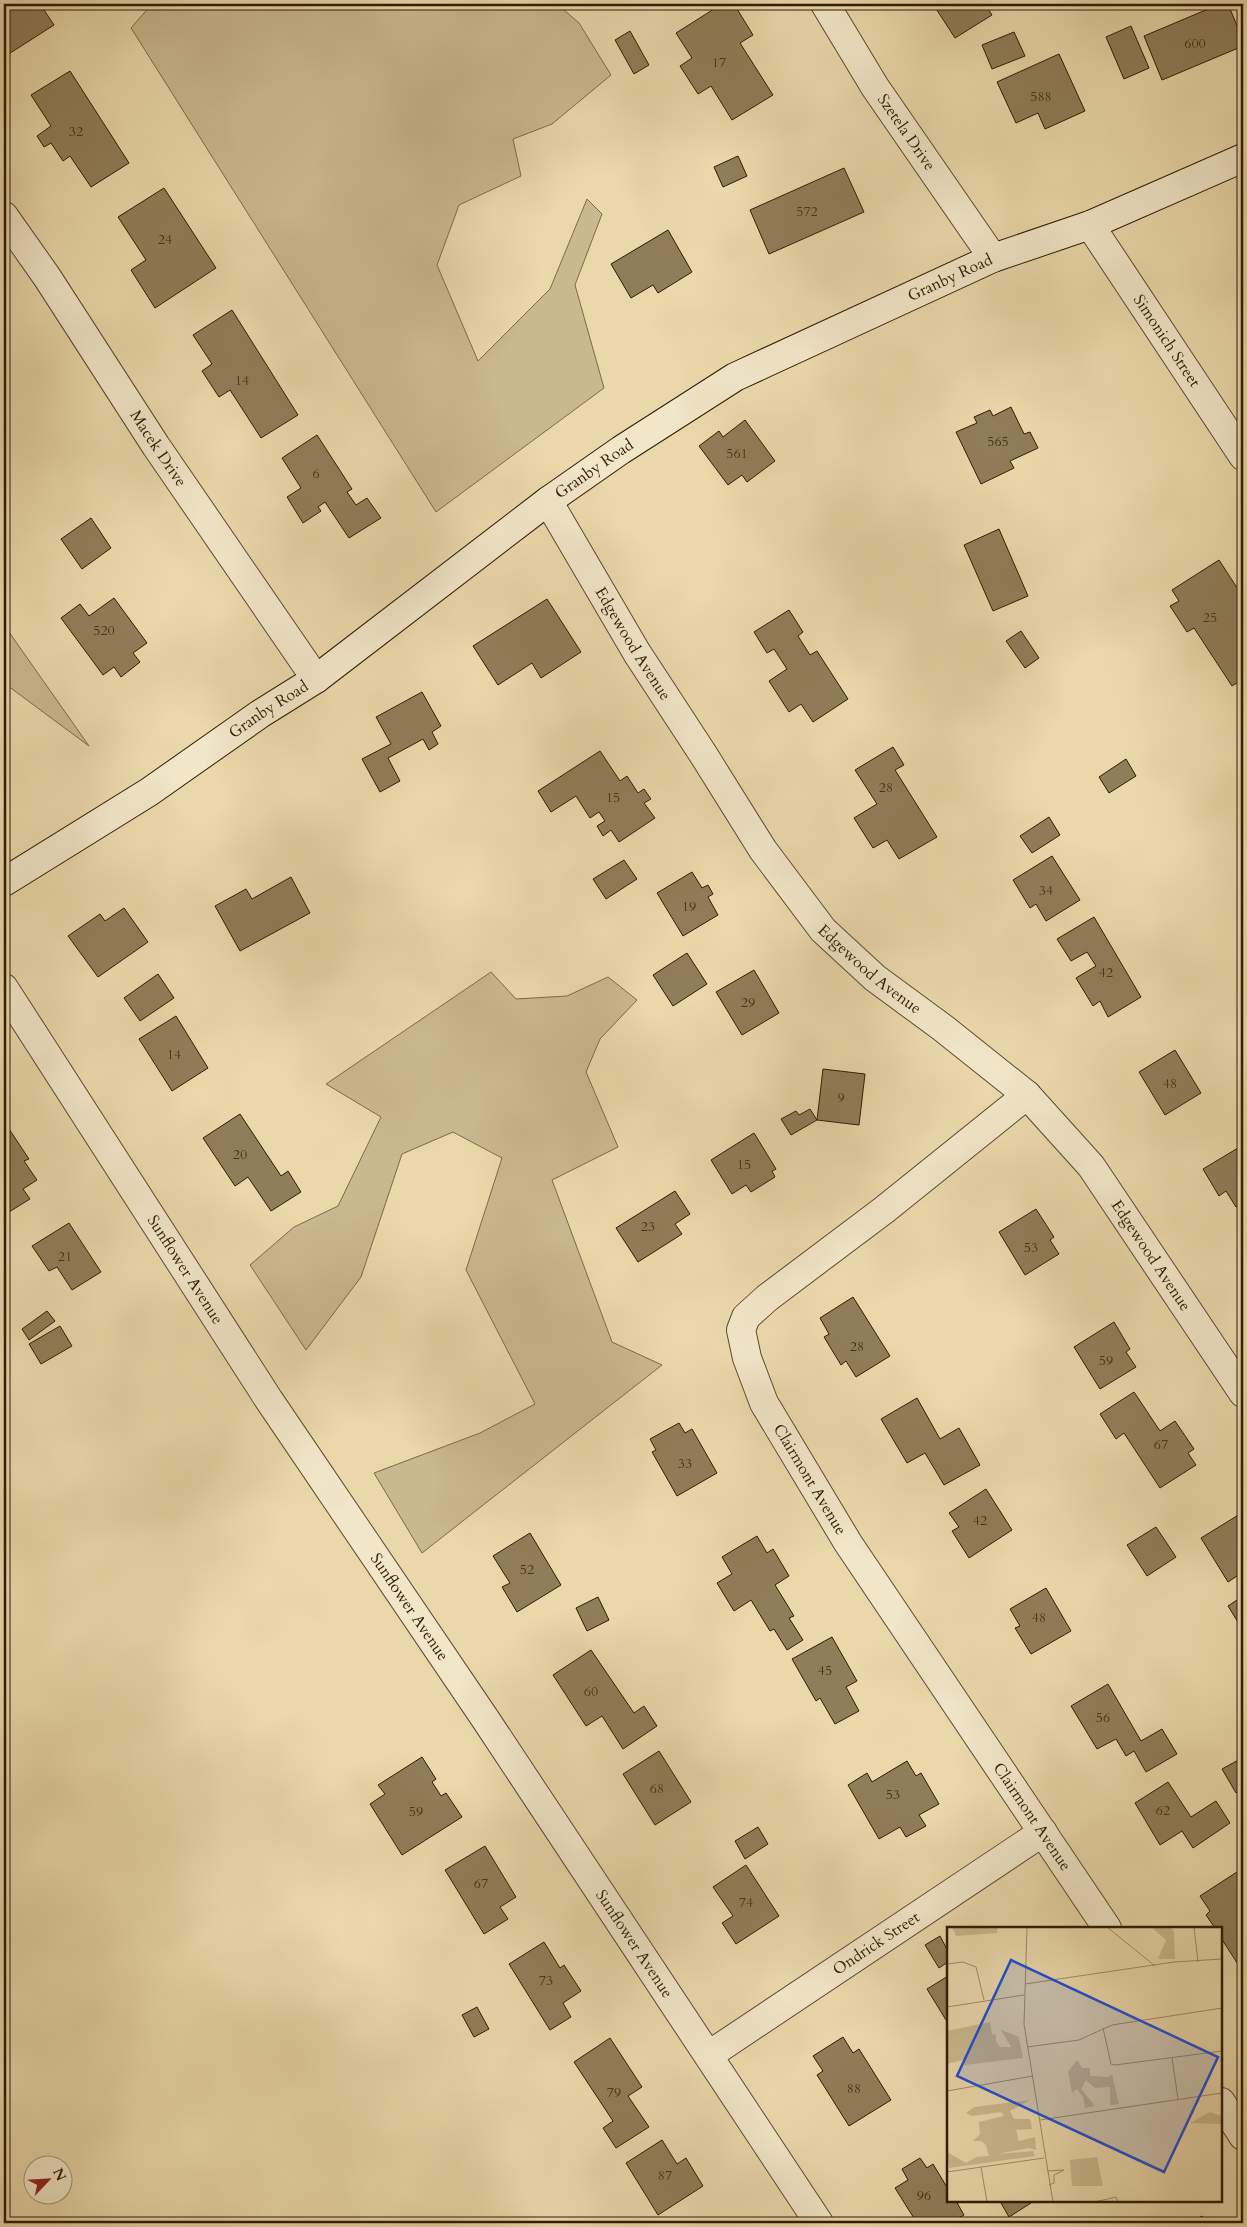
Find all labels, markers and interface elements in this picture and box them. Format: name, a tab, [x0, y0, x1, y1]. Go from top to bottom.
house number: 600	[1184, 34, 1206, 53]
house number: 17	[712, 53, 726, 72]
house number: 588	[1030, 87, 1052, 106]
street label: Szetela Drive	[872, 90, 941, 175]
house number: 32	[69, 122, 83, 141]
house number: 572	[796, 202, 818, 221]
house number: 24	[158, 230, 172, 249]
street label: Granby Road	[904, 249, 996, 307]
street label: Simonich Street	[1128, 290, 1206, 392]
house number: 14	[235, 371, 249, 390]
street label: Macek Drive	[125, 406, 192, 491]
house number: 565	[987, 432, 1009, 451]
street label: Granby Road	[550, 434, 638, 504]
house number: 561	[726, 444, 748, 463]
house number: 6	[312, 464, 320, 483]
street label: Edgewood Avenue	[590, 583, 676, 705]
house number: 25	[1203, 608, 1217, 627]
house number: 520	[93, 621, 115, 640]
street label: Granby Road	[224, 675, 313, 744]
house number: 28	[879, 778, 893, 797]
house number: 15	[606, 788, 620, 807]
house number: 34	[1039, 881, 1053, 900]
house number: 19	[682, 897, 696, 916]
street label: Edgewood Avenue	[813, 919, 926, 1019]
house number: 42	[1099, 963, 1113, 982]
house number: 29	[741, 993, 755, 1012]
house number: 14	[167, 1045, 181, 1064]
house number: 48	[1163, 1074, 1177, 1093]
house number: 9	[837, 1088, 845, 1107]
house number: 20	[233, 1145, 247, 1164]
house number: 15	[737, 1155, 751, 1174]
street label: Edgewood Avenue	[1106, 1196, 1196, 1315]
street label: Sunflower Avenue	[142, 1211, 229, 1329]
house number: 23	[641, 1217, 655, 1236]
house number: 53	[1024, 1238, 1038, 1257]
house number: 21	[58, 1247, 72, 1266]
house number: 28	[850, 1337, 864, 1356]
house number: 59	[1099, 1351, 1113, 1370]
street label: Clairmont Avenue	[768, 1420, 852, 1539]
house number: 67	[1154, 1435, 1168, 1454]
house number: 33	[678, 1454, 692, 1473]
house number: 42	[973, 1511, 987, 1530]
street label: Sunflower Avenue	[365, 1549, 454, 1665]
house number: 52	[520, 1560, 534, 1579]
house number: 48	[1032, 1608, 1046, 1627]
house number: 45	[818, 1661, 832, 1680]
house number: 60	[584, 1682, 598, 1701]
house number: 56	[1096, 1708, 1110, 1727]
street label: Clairmont Avenue	[988, 1758, 1076, 1875]
house number: 68	[650, 1779, 664, 1798]
house number: 53	[886, 1785, 900, 1804]
house number: 62	[1156, 1801, 1170, 1820]
house number: 59	[409, 1802, 423, 1821]
house number: 67	[474, 1874, 488, 1893]
street label: Sunflower Avenue	[590, 1885, 678, 2002]
house number: 74	[739, 1893, 753, 1912]
street label: Ondrick Street	[828, 1906, 924, 1980]
inset map	[947, 1927, 1222, 2202]
house number: 73	[539, 1971, 553, 1990]
house number: 88	[847, 2079, 861, 2098]
house number: 79	[607, 2083, 621, 2102]
north arrow	[22, 2154, 72, 2204]
text: N	[48, 2165, 71, 2184]
house number: 87	[658, 2166, 672, 2185]
house number: 96	[917, 2186, 931, 2205]

